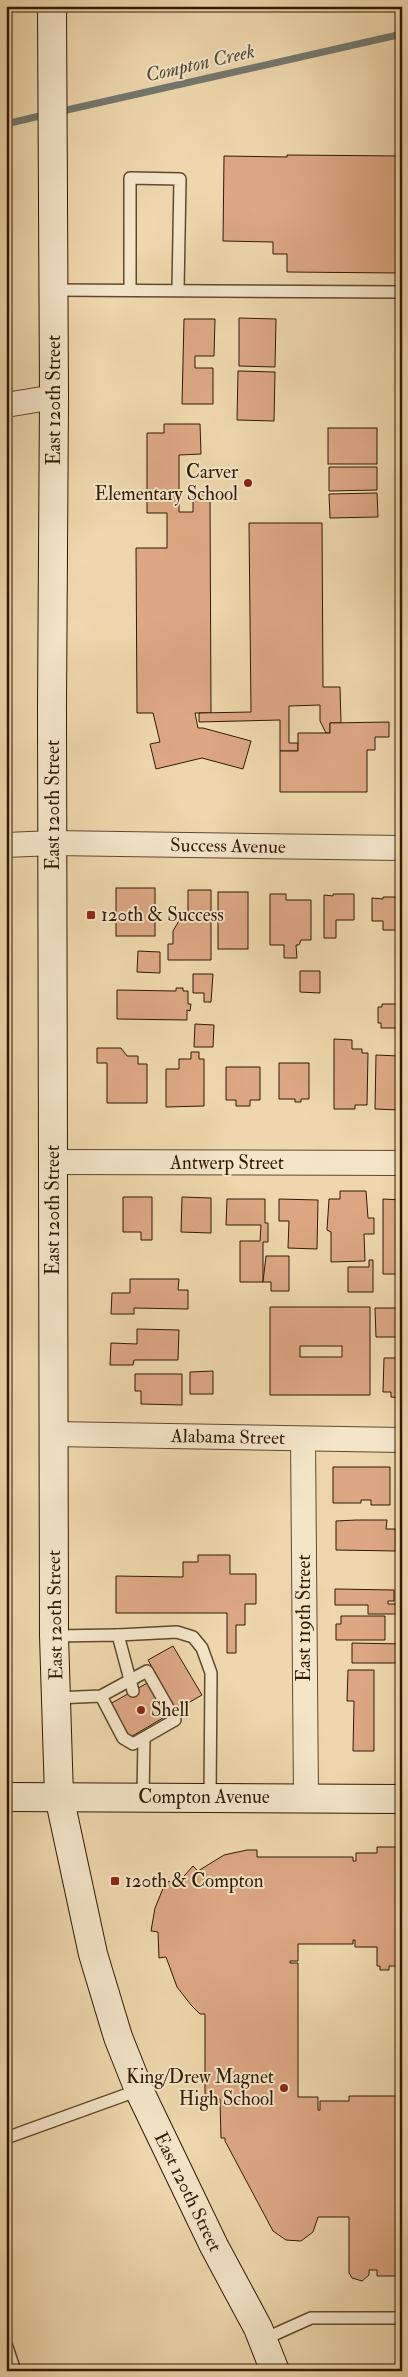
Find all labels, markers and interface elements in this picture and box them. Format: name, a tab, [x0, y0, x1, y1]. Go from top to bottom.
water label: Compton Creek	[143, 38, 257, 88]
street label: East 120th Street	[42, 335, 66, 465]
place label: Carver Elementary School	[95, 460, 238, 506]
marker: Carver Elementary School	[242, 477, 254, 489]
street label: East 120th Street	[41, 740, 65, 870]
street label: Success Avenue	[170, 833, 286, 859]
place label: 120th & Success	[101, 903, 224, 927]
marker: 120th & Success	[85, 909, 97, 921]
street label: East 120th Street	[41, 1145, 65, 1275]
street label: Antwerp Street	[169, 1151, 284, 1176]
street label: Alabama Street	[170, 1424, 285, 1450]
street label: East 120th Street	[42, 1550, 68, 1680]
street label: East 119th Street	[292, 1554, 316, 1682]
place label: Shell	[151, 1698, 189, 1722]
marker: Shell	[135, 1704, 147, 1716]
street label: Compton Avenue	[138, 1785, 270, 1810]
place label: 120th & Compton	[125, 1869, 264, 1894]
marker: 120th & Compton	[109, 1875, 121, 1887]
place label: King/Drew Magnet High School	[126, 2065, 274, 2111]
marker: King/Drew Magnet High School	[278, 2082, 290, 2094]
street label: East 120th Street	[149, 2128, 227, 2256]

